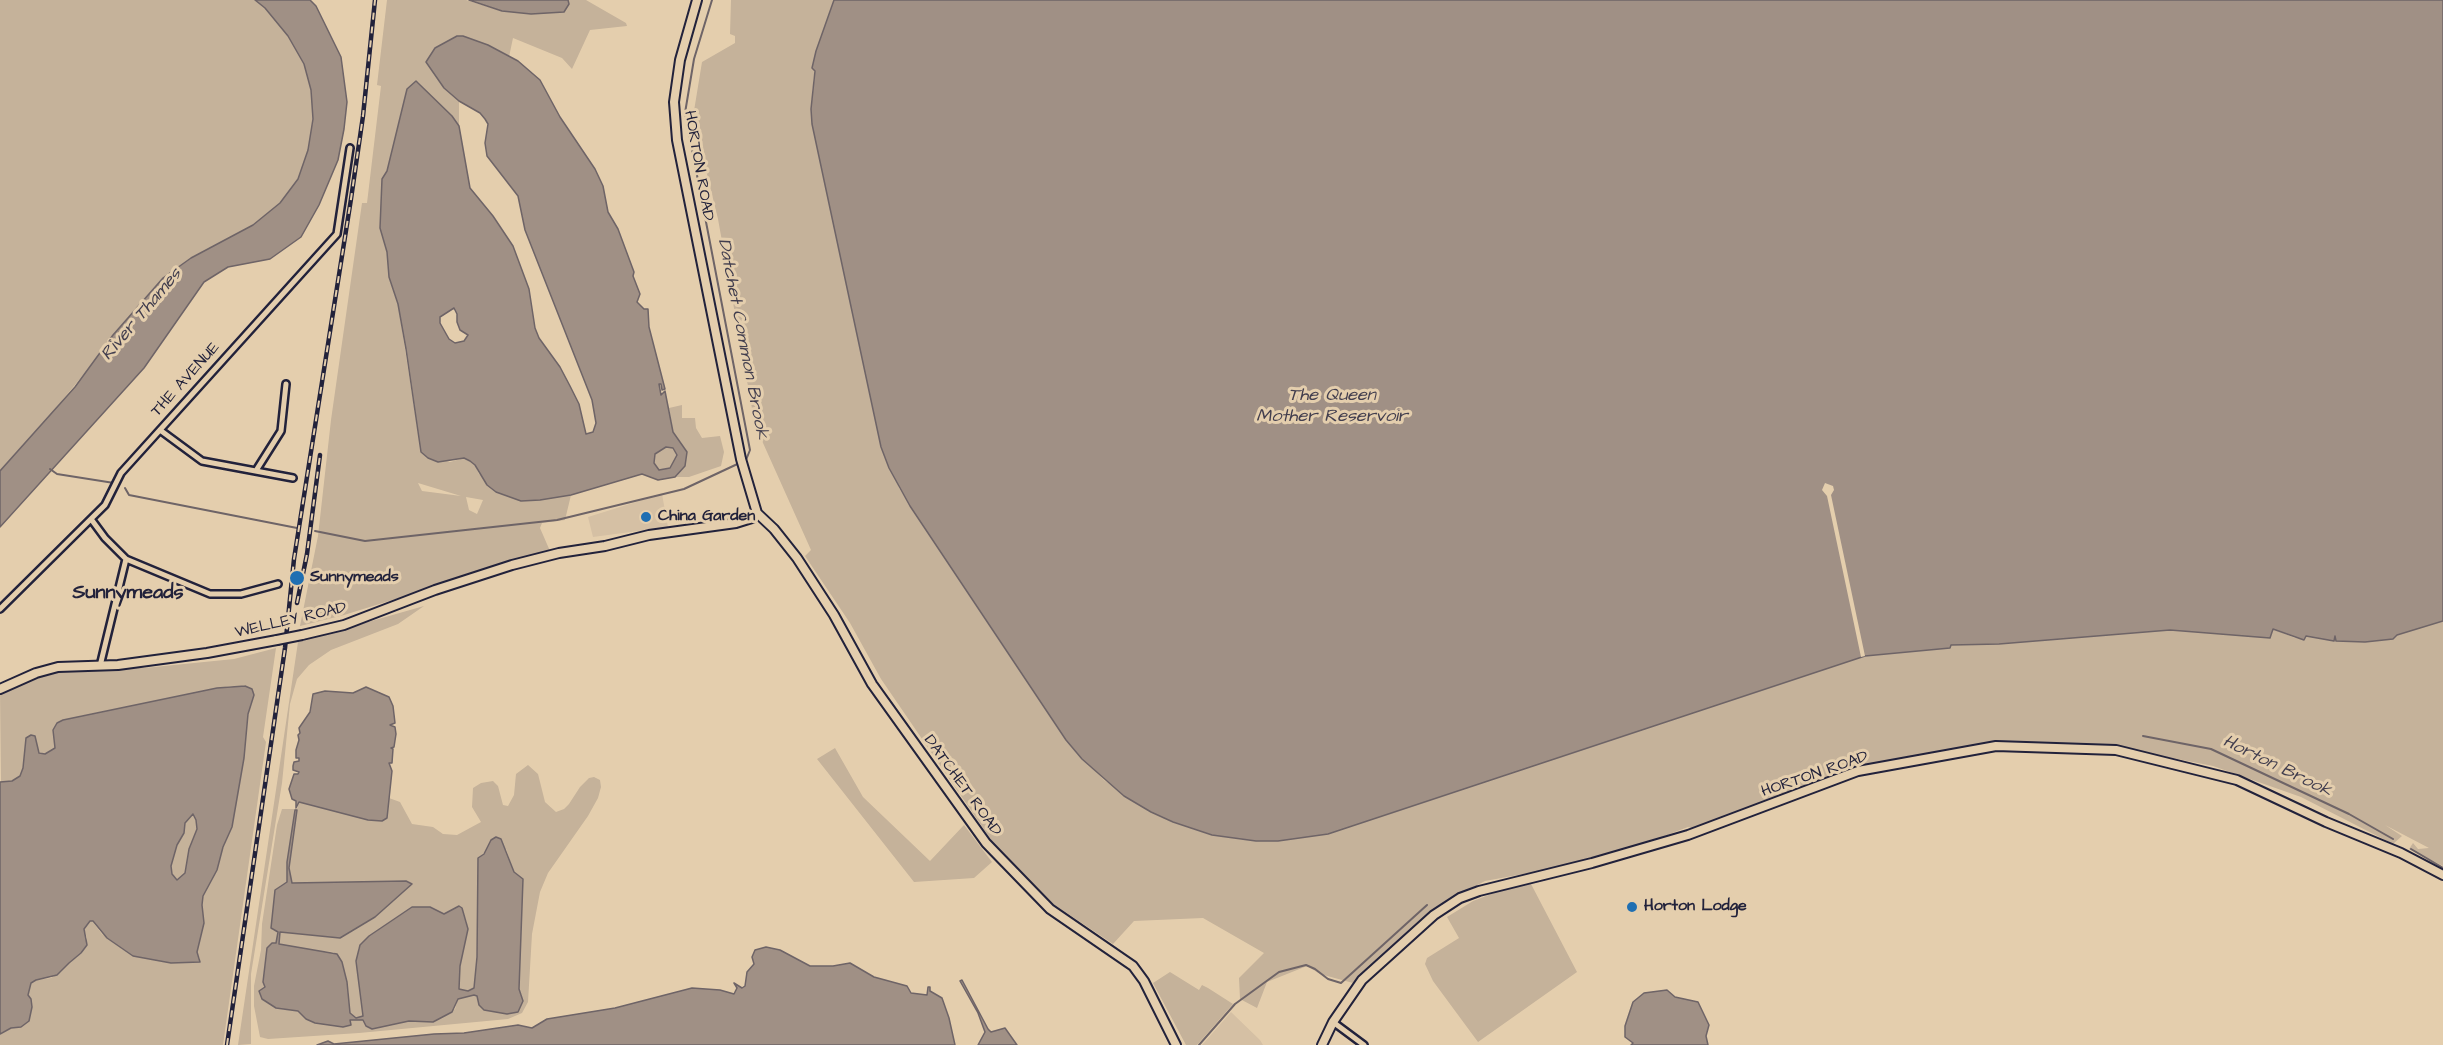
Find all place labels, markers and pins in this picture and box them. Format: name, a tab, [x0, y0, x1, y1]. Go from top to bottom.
place label: China Garden	[658, 507, 755, 527]
marker: China Garden	[639, 510, 653, 524]
place label: Sunnymeads	[310, 568, 399, 588]
marker: Sunnymeads	[288, 569, 306, 587]
place label: Horton Lodge	[1644, 897, 1747, 917]
marker: Horton Lodge	[1625, 900, 1639, 914]

